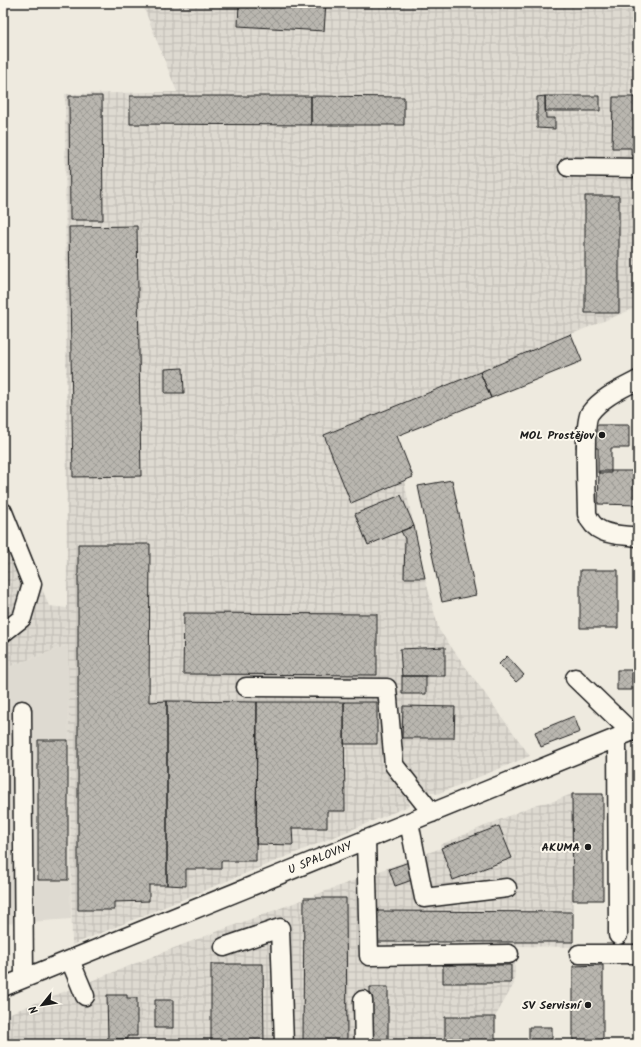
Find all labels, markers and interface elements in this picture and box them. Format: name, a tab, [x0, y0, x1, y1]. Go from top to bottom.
place label: MOL Prostějov	[520, 426, 595, 445]
marker: MOL Prostějov	[597, 430, 607, 440]
street label: U SPALOVNY	[285, 836, 356, 879]
place label: AKUMA	[541, 838, 580, 857]
marker: AKUMA	[583, 842, 593, 852]
north arrow	[22, 985, 62, 1025]
place label: SV Servisní	[522, 996, 582, 1015]
marker: SV Servisní	[583, 1000, 593, 1010]
text: N	[25, 1002, 44, 1017]

